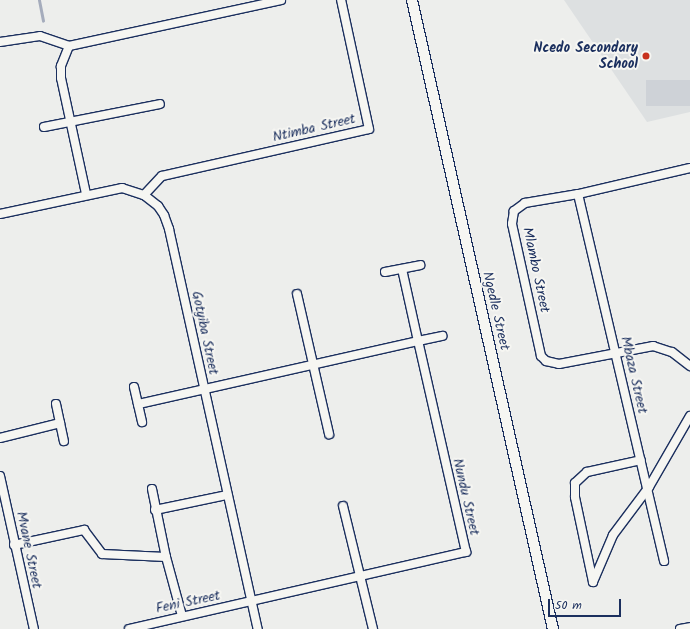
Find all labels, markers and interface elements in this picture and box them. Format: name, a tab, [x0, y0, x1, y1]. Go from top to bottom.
place label: Ncedo Secondary School	[534, 40, 638, 72]
marker: Ncedo Secondary School	[641, 51, 651, 61]
street label: Ntimba Street	[271, 110, 357, 146]
street label: Mlambo Street	[519, 226, 553, 314]
street label: Ngedle Street	[479, 270, 513, 352]
street label: Gotyiba Street	[188, 290, 222, 376]
street label: Mbaza Street	[617, 335, 651, 415]
street label: Nundu Street	[449, 457, 483, 537]
street label: Mvane Street	[13, 510, 45, 590]
street label: Feni Street	[154, 587, 222, 617]
scale bar	[550, 591, 623, 617]
text: 50 m	[555, 596, 582, 615]

